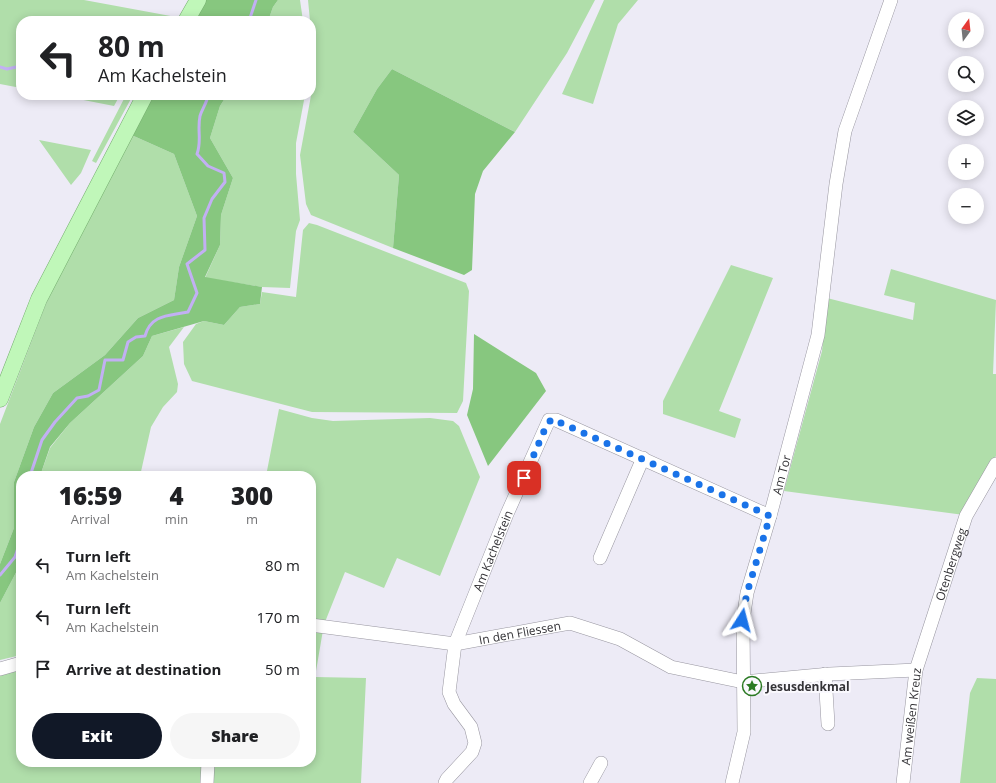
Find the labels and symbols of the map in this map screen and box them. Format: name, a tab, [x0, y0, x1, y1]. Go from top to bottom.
north arrow	[948, 12, 984, 48]
street label: Am Tor	[768, 453, 794, 496]
pin	[507, 461, 541, 495]
street label: Am Kachelstein	[469, 507, 516, 593]
street label: Otenbergweg	[931, 525, 970, 603]
position arrow	[721, 599, 763, 641]
street label: In den Fliessen	[477, 616, 562, 648]
street label: Am weißen Kreuz	[897, 667, 925, 766]
place icon: Jesusdenkmal	[741, 675, 763, 697]
place label: Jesusdenkmal	[765, 678, 850, 695]

